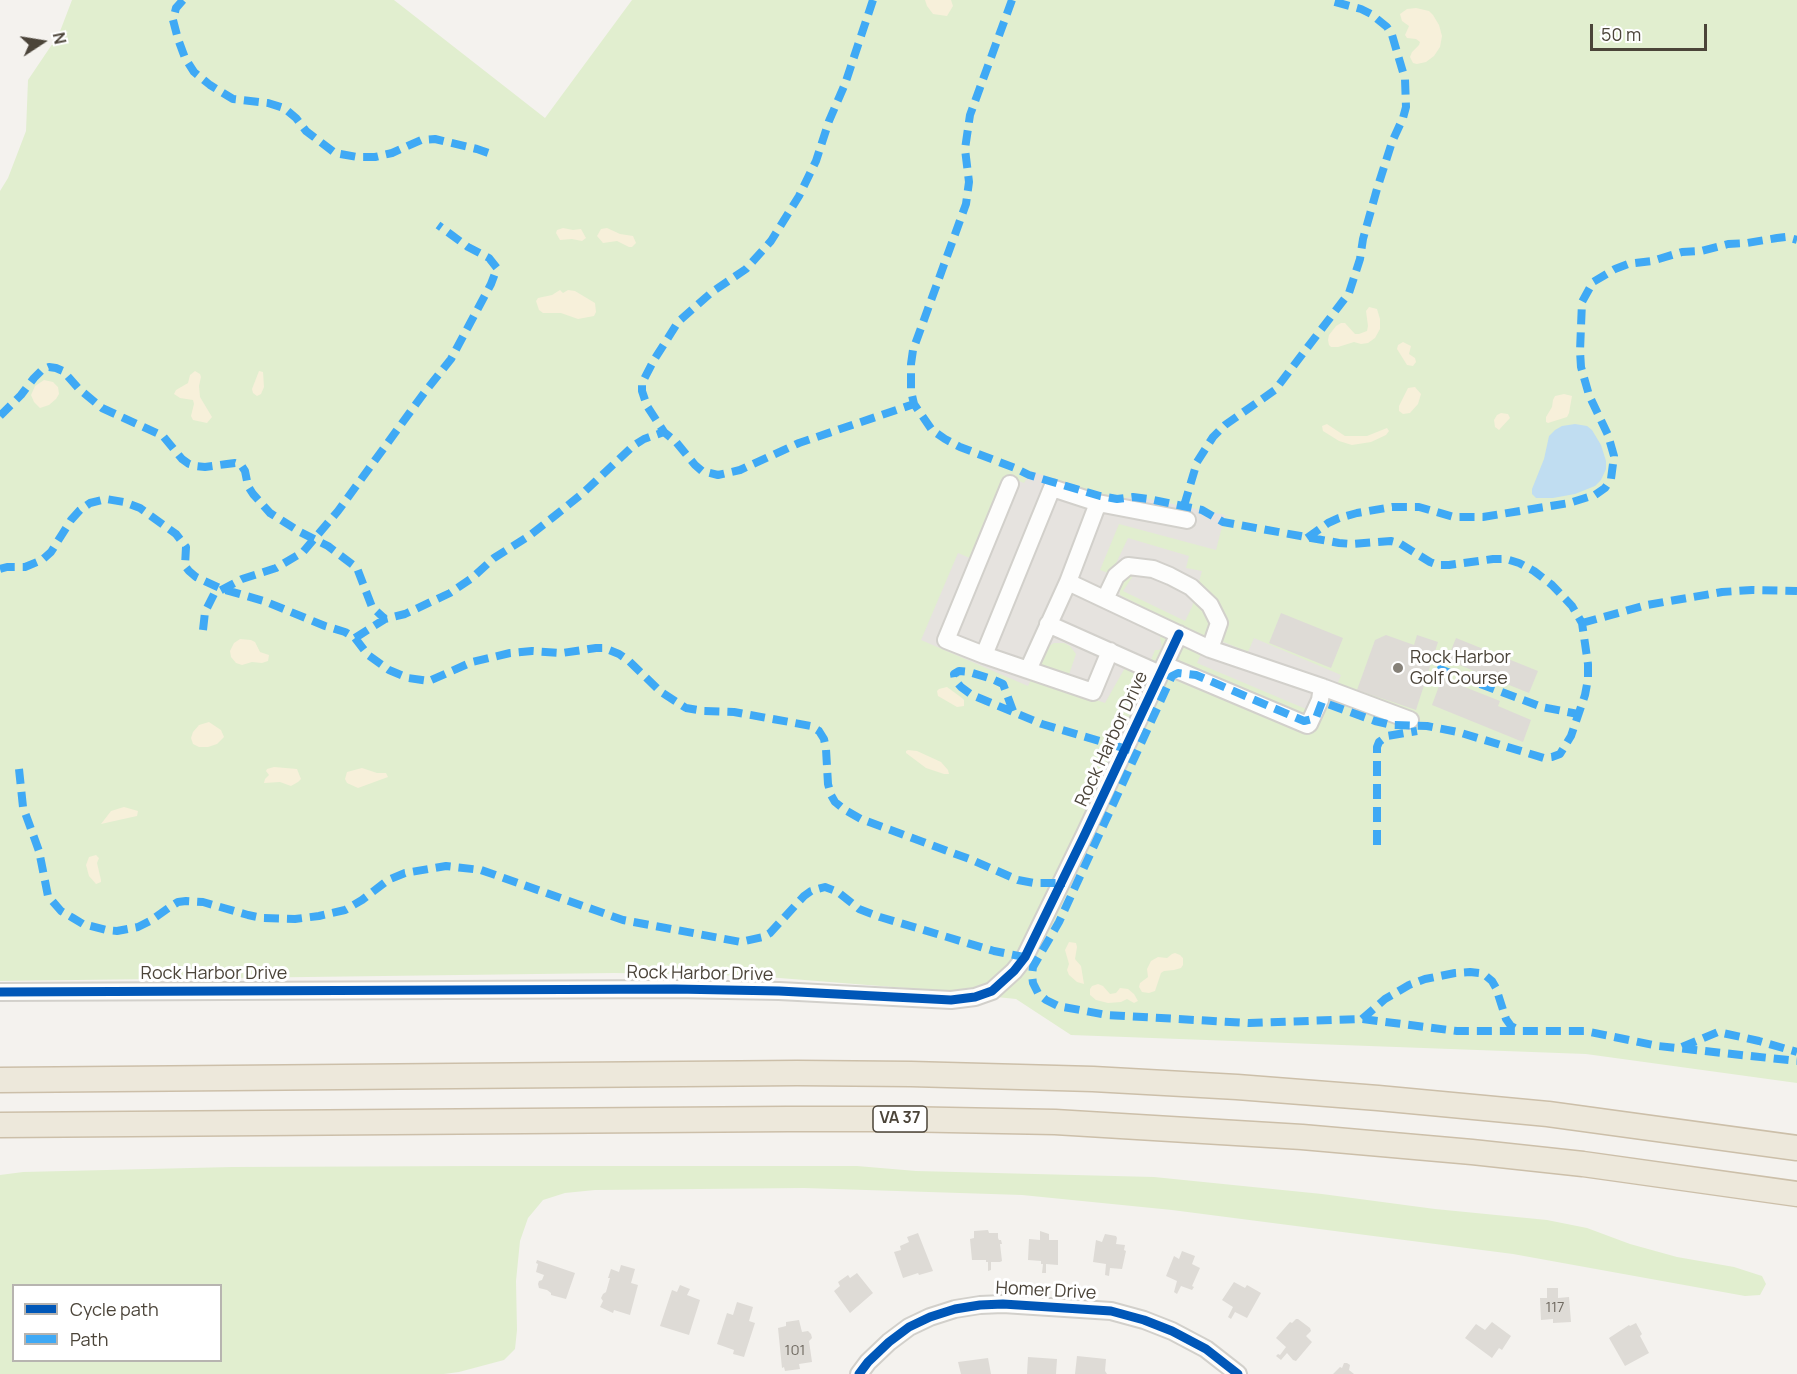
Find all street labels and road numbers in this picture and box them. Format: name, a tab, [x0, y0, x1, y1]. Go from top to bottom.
street label: Rock Harbor Drive	[1071, 668, 1153, 810]
street label: Rock Harbor Drive	[626, 962, 774, 986]
street label: Rock Harbor Drive	[141, 963, 287, 985]
road number: VA 37	[873, 1106, 927, 1132]
street label: Homer Drive	[995, 1278, 1097, 1304]

